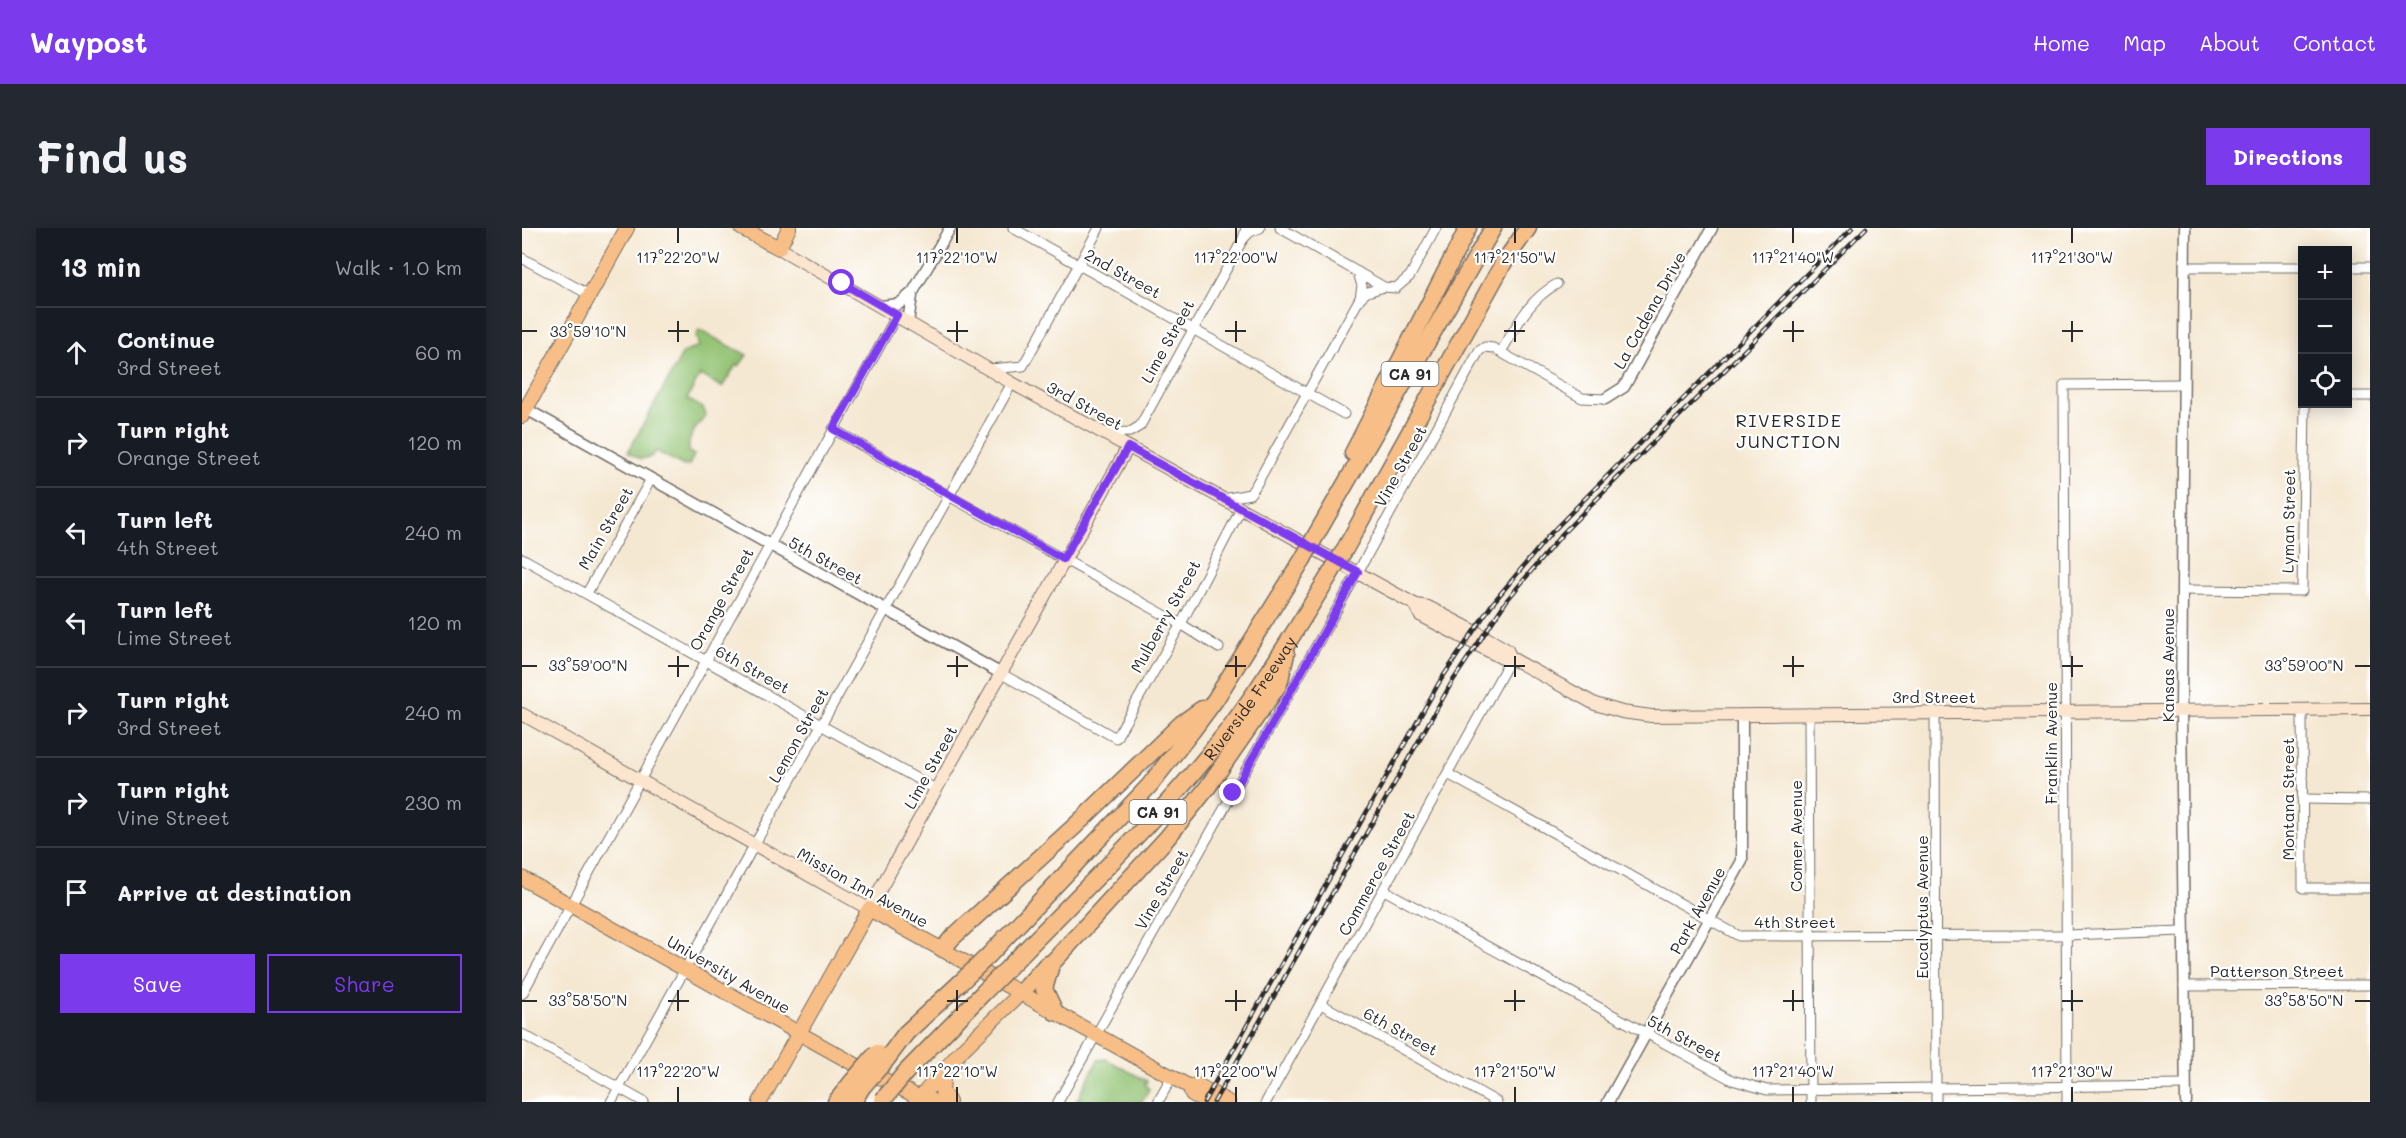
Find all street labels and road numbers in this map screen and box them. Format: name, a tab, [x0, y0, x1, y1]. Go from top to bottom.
street label: 2nd Street	[1081, 243, 1165, 303]
street label: La Cadena Drive	[1608, 248, 1690, 372]
street label: Lime Street	[1136, 296, 1198, 386]
road number: CA 91	[1382, 362, 1438, 386]
street label: 3rd Street	[1043, 376, 1127, 434]
street label: Vine Street	[1369, 422, 1431, 510]
street label: Lyman Street	[2277, 469, 2299, 573]
street label: Main Street	[573, 483, 637, 573]
street label: 5th Street	[785, 531, 867, 589]
street label: Orange Street	[684, 544, 758, 654]
street label: Mulberry Street	[1125, 556, 1205, 676]
street label: Kansas Avenue	[2157, 608, 2178, 722]
street label: Riverside Freeway	[1198, 632, 1300, 764]
street label: 6th Street	[712, 640, 794, 698]
street label: Franklin Avenue	[2040, 682, 2061, 804]
street label: Lemon Street	[763, 684, 833, 786]
street label: 3rd Street	[1892, 686, 1976, 707]
street label: Lime Street	[899, 722, 961, 812]
street label: Montana Street	[2277, 738, 2298, 861]
street label: Comer Avenue	[1785, 780, 1806, 892]
road number: CA 91	[1130, 800, 1186, 824]
street label: Commerce Street	[1333, 807, 1419, 939]
street label: Eucalyptus Avenue	[1911, 835, 1932, 979]
street label: Mission Inn Avenue	[794, 842, 932, 932]
street label: Vine Street	[1129, 845, 1193, 933]
street label: Park Avenue	[1664, 863, 1730, 957]
street label: 4th Street	[1754, 911, 1836, 932]
street label: University Avenue	[663, 930, 795, 1018]
street label: Patterson Street	[2210, 960, 2344, 981]
street label: 6th Street	[1360, 1002, 1442, 1060]
street label: 5th Street	[1644, 1010, 1726, 1066]

